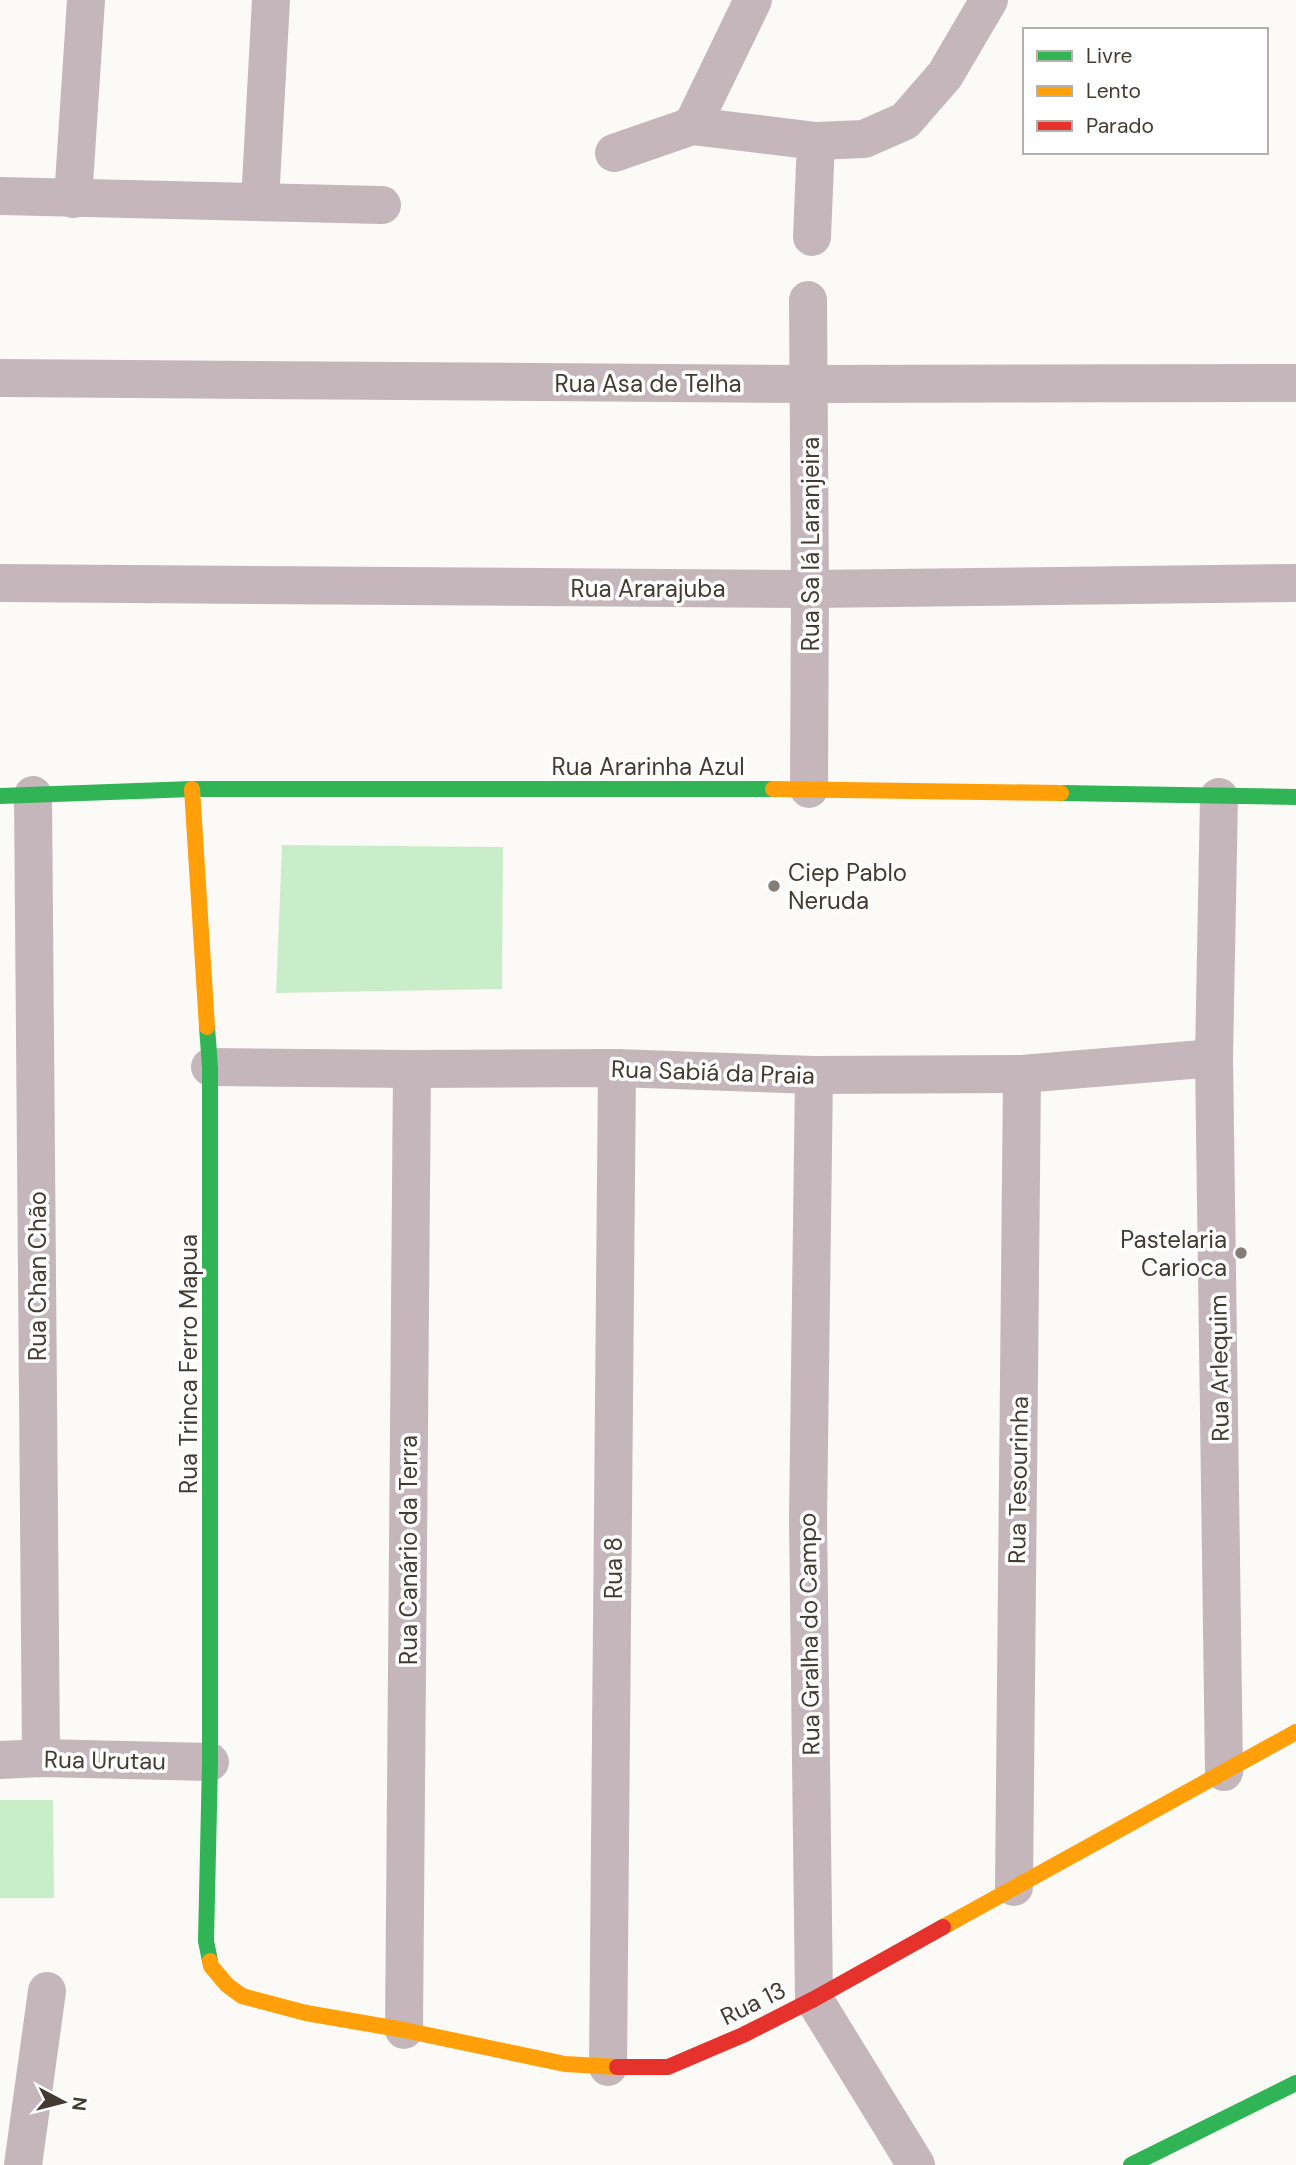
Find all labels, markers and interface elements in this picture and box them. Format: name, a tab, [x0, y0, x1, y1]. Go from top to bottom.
legend	[1023, 28, 1268, 154]
text: Livre	[1086, 42, 1133, 70]
text: Lento	[1086, 77, 1141, 105]
text: Parado	[1086, 112, 1154, 140]
street label: Rua Asa de Telha	[554, 368, 742, 399]
street label: Rua Sa Iá Laranjeira	[795, 437, 826, 651]
street label: Rua Ararajuba	[571, 573, 725, 604]
street label: Rua Ararinha Azul	[551, 751, 745, 782]
place label: Ciep Pablo Neruda	[788, 857, 907, 916]
marker: Ciep Pablo Neruda	[766, 878, 782, 894]
street label: Rua Sabiá da Praia	[611, 1053, 815, 1091]
street label: Rua Chan Chão	[22, 1191, 53, 1361]
place label: Pastelaria Carioca	[1120, 1224, 1227, 1283]
street label: Rua Trinca Ferro Mapua	[173, 1234, 204, 1494]
marker: Pastelaria Carioca	[1233, 1245, 1249, 1261]
street label: Rua Arlequim	[1202, 1294, 1236, 1442]
street label: Rua Tesourinha	[1001, 1396, 1035, 1564]
street label: Rua Canário da Terra	[393, 1435, 424, 1665]
street label: Rua Gralha do Campo	[791, 1512, 827, 1756]
street label: Rua 8	[598, 1537, 629, 1599]
street label: Rua Urutau	[44, 1743, 166, 1777]
street label: Rua 13	[715, 1974, 791, 2032]
north arrow	[28, 2067, 98, 2137]
text: N	[66, 2096, 93, 2112]

